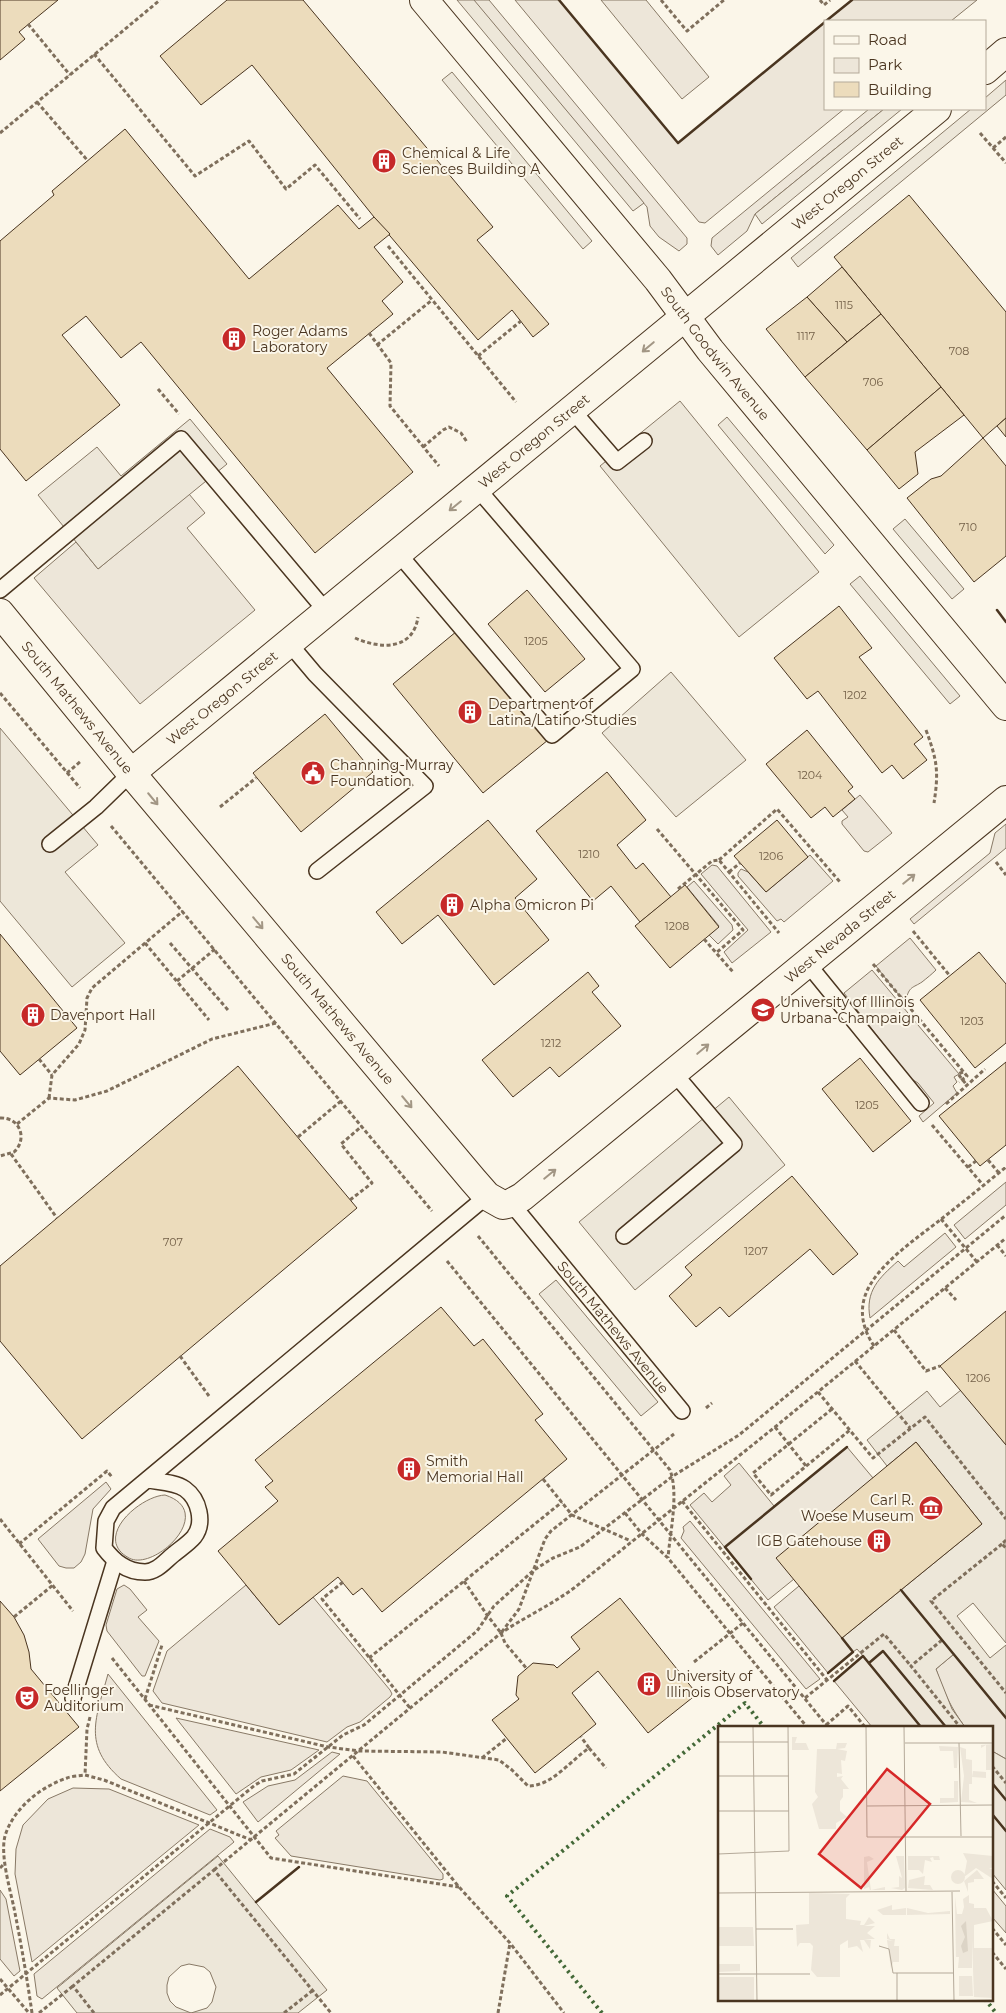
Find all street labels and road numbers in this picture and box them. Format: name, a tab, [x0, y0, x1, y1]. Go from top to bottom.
street label: West Oregon Street	[788, 132, 907, 234]
street label: South Goodwin Avenue	[657, 283, 774, 424]
street label: West Oregon Street	[475, 390, 594, 492]
street label: South Mathews Avenue	[18, 637, 137, 777]
street label: West Oregon Street	[163, 647, 282, 749]
street label: West Nevada Street	[781, 885, 899, 987]
street label: South Mathews Avenue	[277, 949, 398, 1088]
street label: South Mathews Avenue	[553, 1257, 673, 1397]

